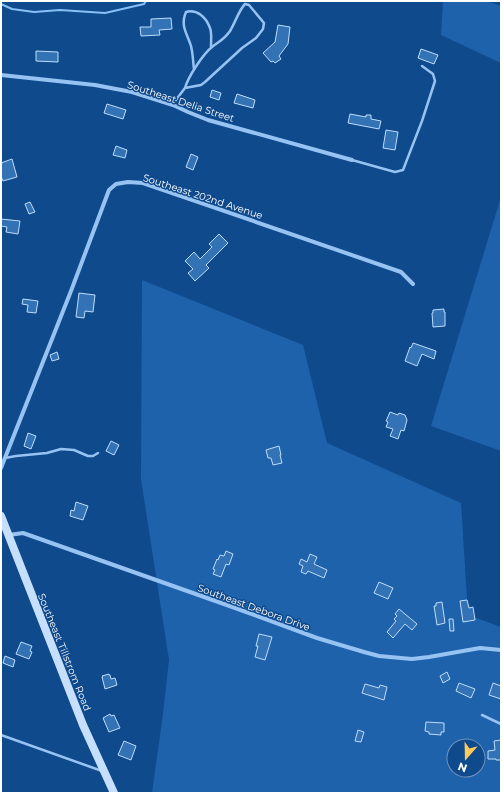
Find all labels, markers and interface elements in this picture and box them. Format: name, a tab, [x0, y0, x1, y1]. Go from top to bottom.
street label: Southeast Delia Street	[126, 78, 236, 125]
street label: Southeast 202nd Avenue	[141, 171, 264, 222]
street label: Southeast Debora Drive	[196, 581, 312, 634]
street label: Southeast Tillstrom Road	[35, 592, 94, 713]
north arrow	[446, 738, 486, 778]
text: N	[456, 759, 469, 775]

